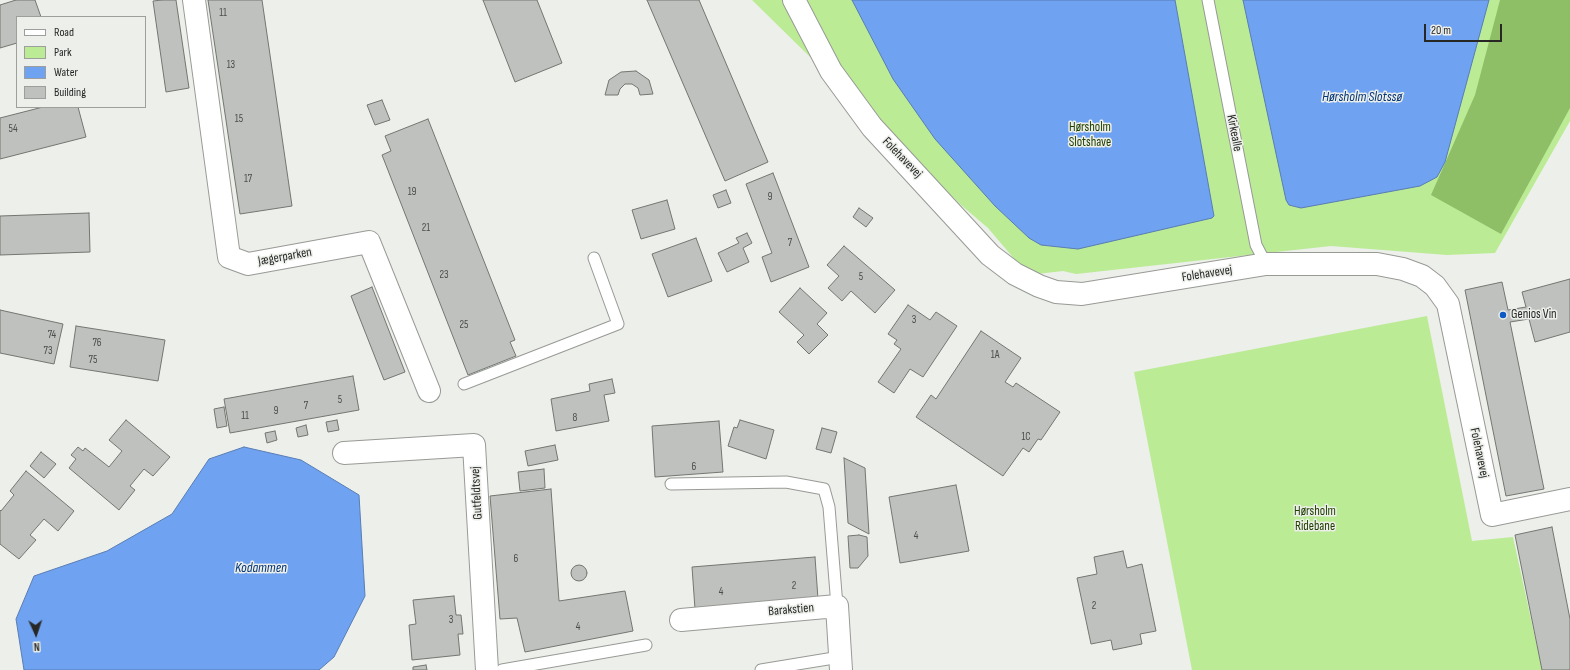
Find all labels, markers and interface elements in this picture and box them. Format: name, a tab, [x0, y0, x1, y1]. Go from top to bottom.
house number: 11	[219, 6, 227, 20]
legend	[16, 16, 146, 108]
scale bar	[1426, 16, 1504, 42]
text: 20 m	[1431, 23, 1451, 38]
text: Road	[54, 25, 74, 40]
text: Park	[54, 45, 72, 60]
house number: 13	[227, 58, 235, 72]
text: Water	[54, 65, 78, 80]
text: Building	[54, 85, 86, 100]
water label: Hørsholm Slotssø	[1322, 89, 1402, 105]
house number: 15	[235, 112, 243, 126]
street label: Kirkealle	[1223, 113, 1245, 153]
park label: Hørsholm Slotshave	[1069, 120, 1111, 151]
house number: 54	[8, 122, 18, 136]
street label: Folehavevej	[879, 134, 925, 182]
house number: 17	[244, 172, 252, 186]
house number: 19	[408, 185, 416, 199]
house number: 9	[768, 190, 772, 204]
house number: 21	[422, 221, 430, 235]
house number: 7	[788, 236, 792, 250]
street label: Jægerparken	[257, 245, 313, 269]
street label: Folehavevej	[1181, 262, 1233, 286]
house number: 23	[439, 268, 449, 282]
house number: 5	[859, 270, 863, 284]
place label: Genios Vin	[1511, 307, 1557, 323]
marker: Genios Vin	[1498, 310, 1508, 320]
house number: 3	[912, 313, 916, 327]
house number: 25	[460, 318, 468, 332]
house number: 74	[48, 328, 56, 342]
house number: 76	[92, 336, 102, 350]
house number: 73	[43, 344, 53, 358]
house number: 1A	[991, 348, 999, 362]
house number: 75	[89, 353, 97, 367]
house number: 5	[338, 393, 342, 407]
house number: 7	[304, 399, 308, 413]
house number: 9	[274, 404, 278, 418]
house number: 11	[241, 409, 249, 423]
house number: 8	[573, 411, 577, 425]
street label: Folehavevej	[1466, 427, 1492, 479]
house number: 1C	[1021, 430, 1031, 444]
house number: 6	[692, 460, 696, 474]
street label: Gutfeldtsvej	[468, 466, 486, 520]
park label: Hørsholm Ridebane	[1294, 504, 1336, 535]
house number: 4	[914, 529, 918, 543]
house number: 6	[514, 552, 518, 566]
water label: Kodammen	[235, 560, 287, 576]
house number: 2	[792, 579, 796, 593]
house number: 4	[719, 585, 723, 599]
house number: 2	[1092, 599, 1096, 613]
street label: Barakstien	[767, 600, 815, 620]
house number: 3	[449, 613, 453, 627]
north arrow	[16, 614, 56, 654]
house number: 4	[576, 620, 580, 634]
text: N	[33, 640, 40, 653]

